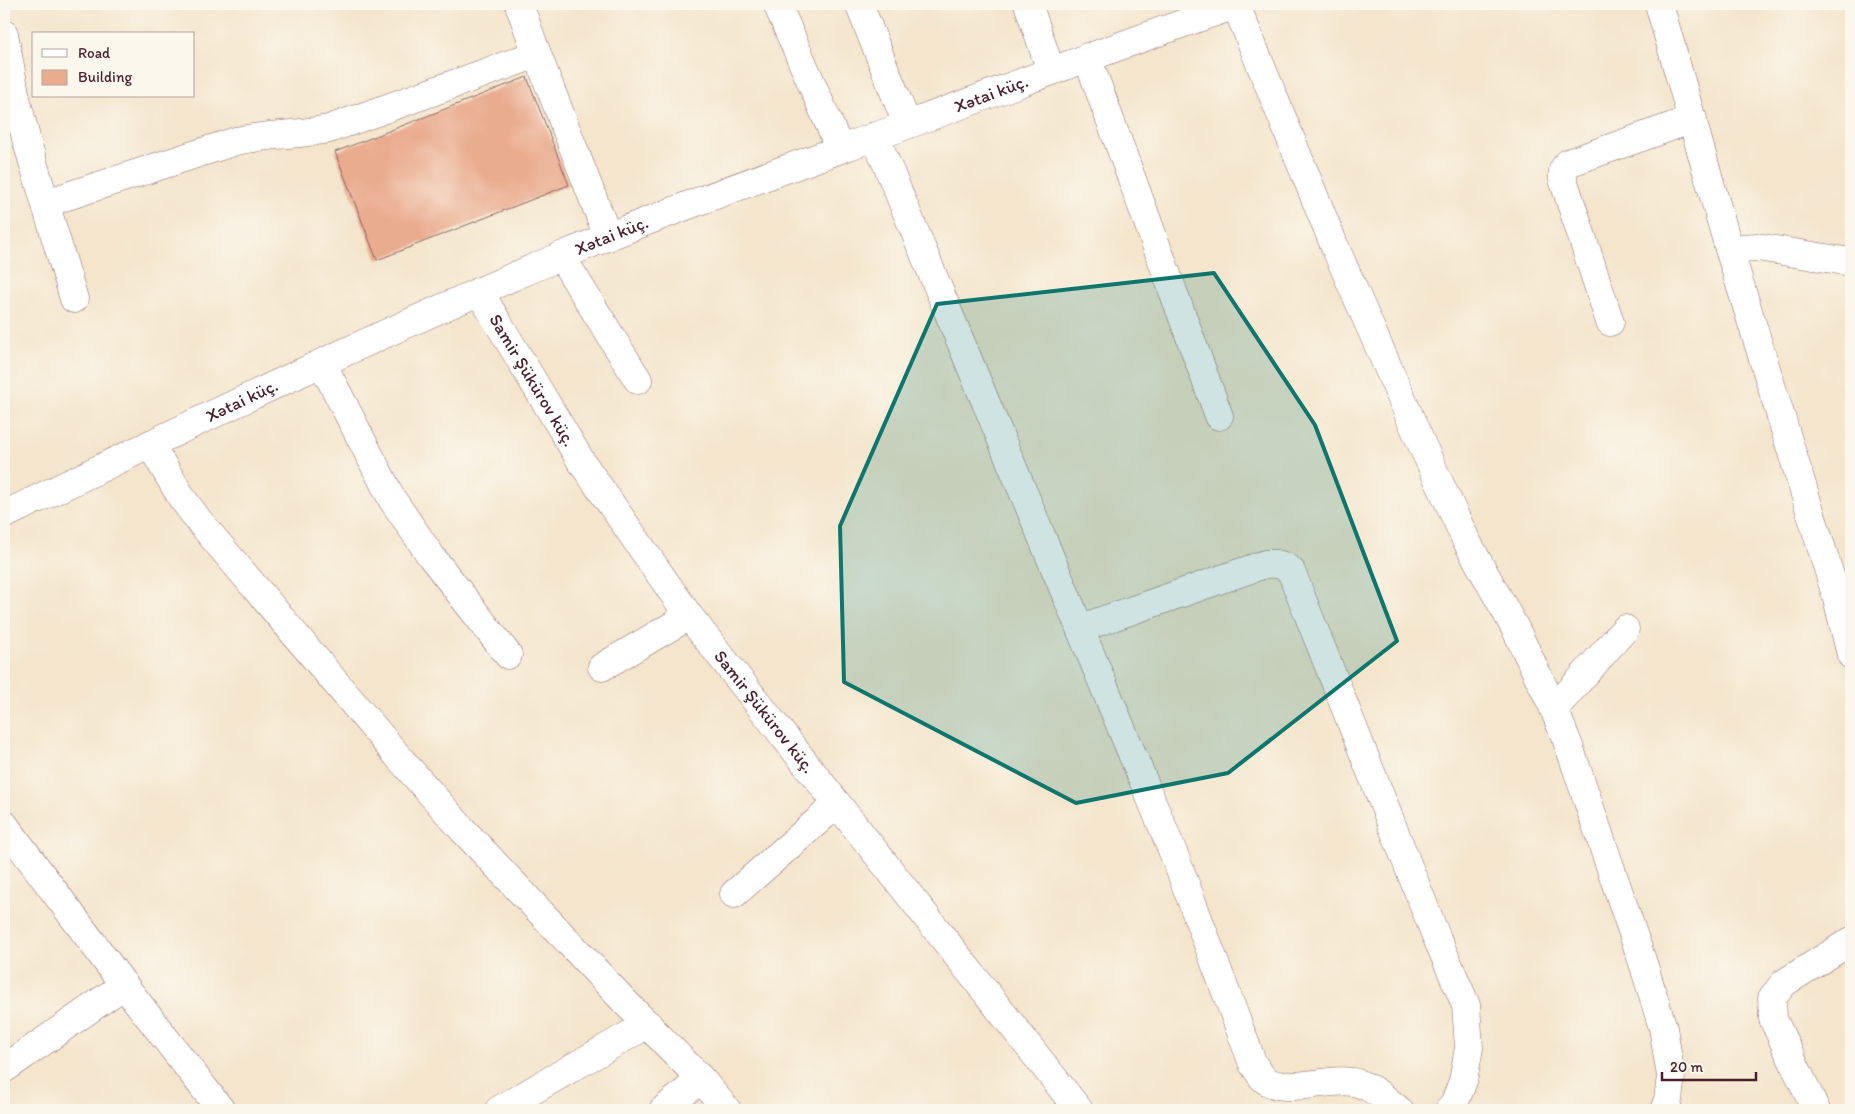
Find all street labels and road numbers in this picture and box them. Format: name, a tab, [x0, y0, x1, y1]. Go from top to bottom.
street label: Xətai küç.	[951, 70, 1031, 118]
street label: Xətai küç.	[572, 211, 652, 260]
street label: Samir Şükürov küç.	[484, 310, 581, 450]
street label: Xətai küç.	[202, 374, 282, 427]
street label: Samir Şükürov küç.	[709, 646, 820, 777]

